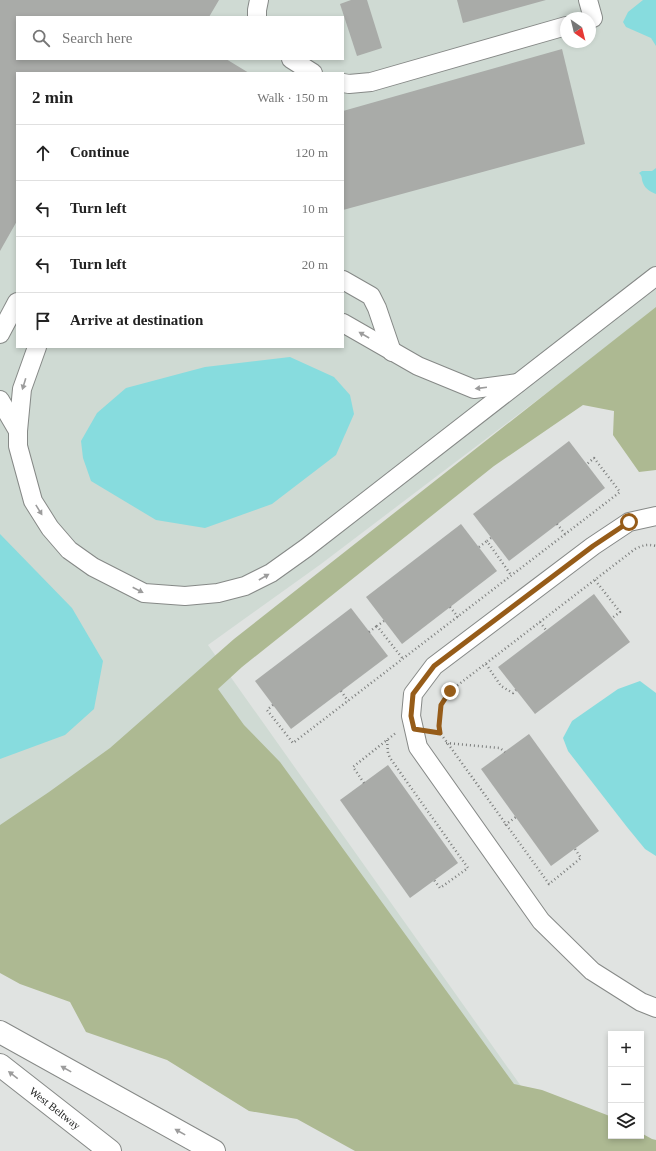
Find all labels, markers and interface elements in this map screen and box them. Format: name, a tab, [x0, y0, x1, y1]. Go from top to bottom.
north arrow	[560, 12, 596, 48]
search box	[16, 16, 344, 60]
icon: search	[30, 27, 52, 49]
text: Search here	[62, 30, 132, 46]
text: 2 min	[32, 88, 73, 107]
text: Walk · 150 m	[257, 90, 328, 105]
icon: ahead	[32, 142, 54, 164]
text: Continue	[70, 144, 129, 160]
text: 120 m	[295, 145, 328, 160]
icon: left	[32, 198, 54, 220]
text: Turn left	[70, 200, 127, 216]
text: 10 m	[302, 201, 328, 216]
icon: left	[32, 254, 54, 276]
text: Turn left	[70, 256, 127, 272]
text: 20 m	[302, 257, 328, 272]
icon: arrive	[32, 310, 54, 332]
text: Arrive at destination	[70, 312, 203, 328]
one-way arrow	[358, 332, 369, 339]
one-way arrow	[21, 378, 27, 390]
one-way arrow	[475, 385, 487, 391]
one-way arrow	[35, 505, 43, 515]
route start	[620, 513, 638, 531]
one-way arrow	[258, 574, 270, 581]
one-way arrow	[132, 587, 143, 593]
route end	[441, 682, 459, 700]
map controls	[608, 1031, 644, 1139]
button: +	[608, 1031, 644, 1067]
one-way arrow	[60, 1065, 72, 1072]
button: −	[608, 1067, 644, 1103]
one-way arrow	[7, 1071, 18, 1079]
street label: West Beltway	[27, 1085, 83, 1132]
button: layers	[608, 1103, 644, 1139]
one-way arrow	[174, 1129, 186, 1135]

